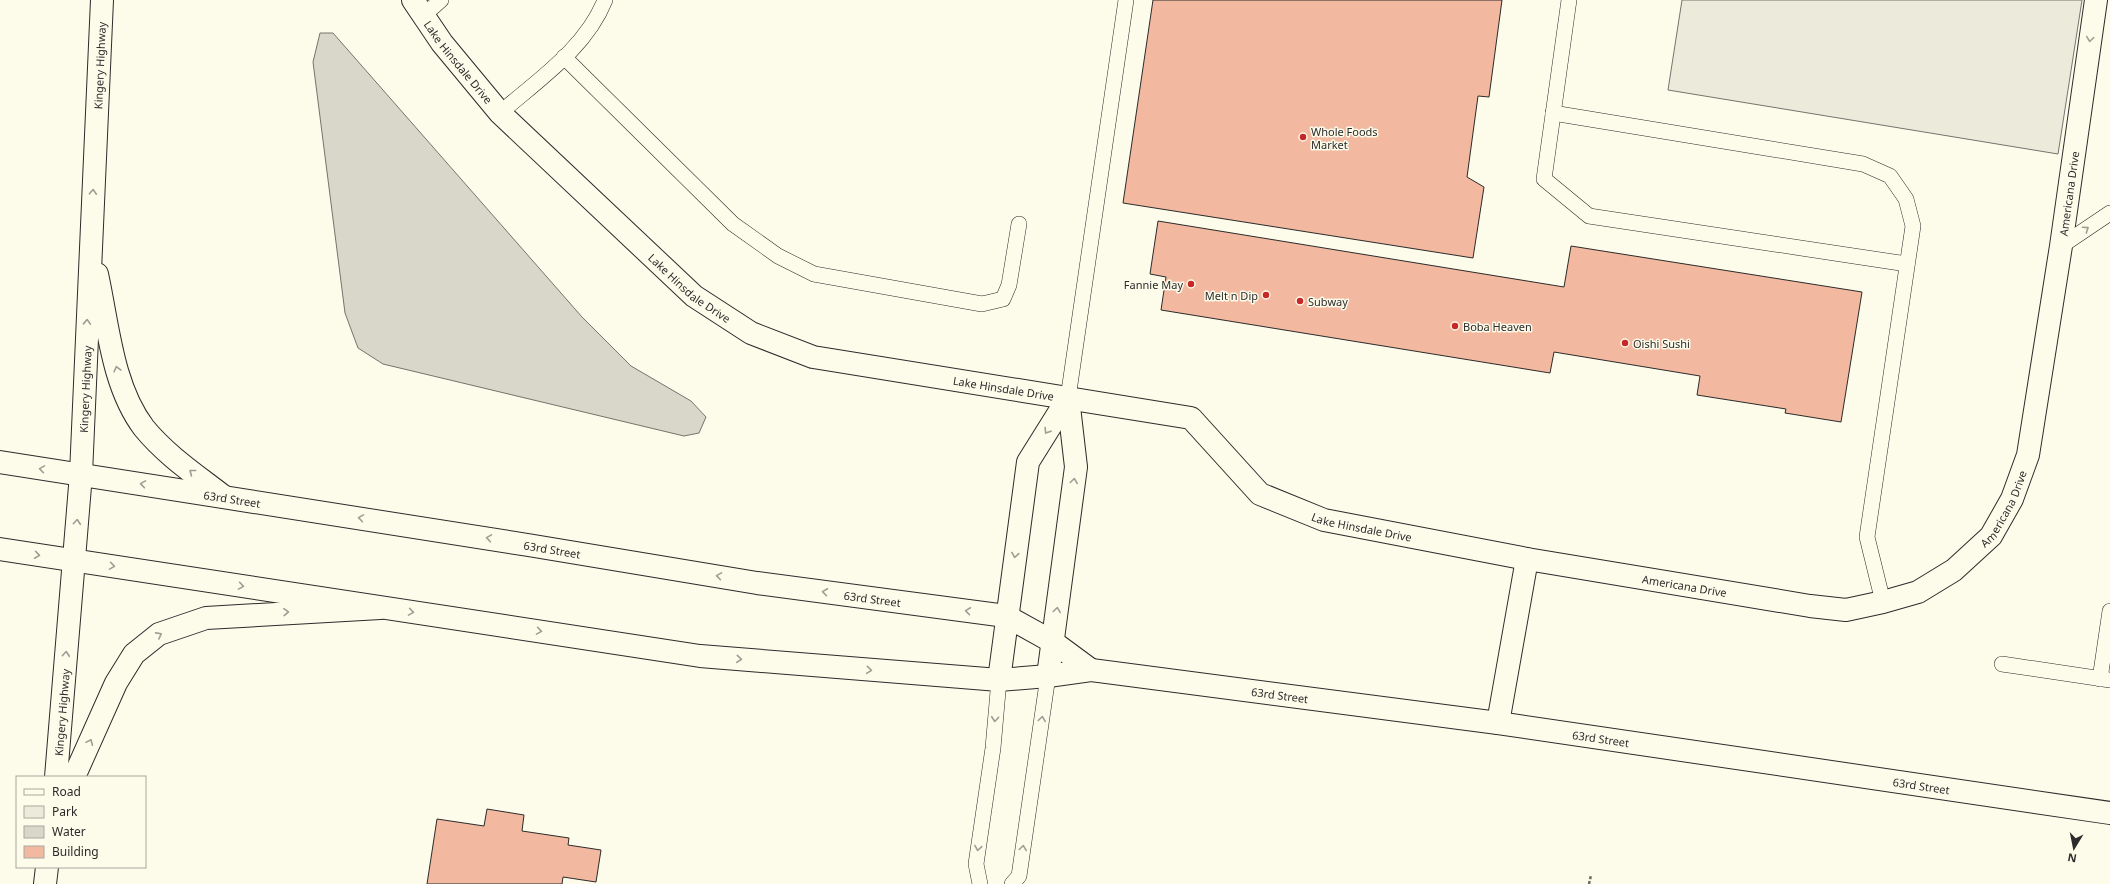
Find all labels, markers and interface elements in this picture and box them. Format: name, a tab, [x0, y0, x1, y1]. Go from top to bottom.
street label: Lake Hinsdale Drive	[421, 17, 496, 106]
street label: Kingery Highway	[90, 21, 109, 109]
one-way arrow	[2086, 36, 2095, 42]
place label: Whole Foods Market	[1311, 124, 1378, 152]
marker: Whole Foods Market	[1298, 132, 1308, 142]
street label: Americana Drive	[2055, 150, 2082, 237]
one-way arrow	[88, 189, 97, 195]
one-way arrow	[2081, 227, 2088, 234]
street label: Lake Hinsdale Drive	[646, 250, 734, 325]
place label: Fannie May	[1124, 277, 1183, 292]
marker: Fannie May	[1186, 279, 1196, 289]
place label: Melt n Dip	[1205, 288, 1258, 303]
marker: Melt n Dip	[1261, 290, 1271, 300]
place label: Subway	[1308, 294, 1348, 309]
marker: Subway	[1295, 296, 1305, 306]
one-way arrow	[83, 319, 91, 325]
place label: Boba Heaven	[1463, 319, 1532, 334]
marker: Boba Heaven	[1450, 321, 1460, 331]
place label: Oishi Sushi	[1633, 336, 1690, 351]
marker: Oishi Sushi	[1620, 338, 1630, 348]
street label: Kingery Highway	[75, 345, 94, 433]
one-way arrow	[113, 366, 122, 373]
street label: Lake Hinsdale Drive	[952, 372, 1055, 403]
one-way arrow	[1045, 427, 1052, 434]
one-way arrow	[39, 465, 45, 473]
street label: Americana Drive	[1977, 468, 2029, 550]
one-way arrow	[190, 470, 197, 477]
one-way arrow	[1069, 478, 1078, 484]
one-way arrow	[140, 480, 146, 489]
street label: 63rd Street	[203, 487, 262, 510]
street label: Lake Hinsdale Drive	[1310, 508, 1413, 544]
one-way arrow	[358, 514, 364, 523]
one-way arrow	[72, 519, 81, 525]
one-way arrow	[486, 535, 492, 543]
street label: 63rd Street	[523, 537, 582, 561]
one-way arrow	[34, 550, 40, 559]
one-way arrow	[1011, 551, 1020, 558]
one-way arrow	[109, 561, 115, 570]
street label: Americana Drive	[1641, 571, 1728, 600]
one-way arrow	[716, 573, 722, 581]
one-way arrow	[238, 581, 244, 590]
street label: 63rd Street	[843, 587, 902, 609]
one-way arrow	[822, 588, 828, 597]
one-way arrow	[408, 607, 414, 616]
one-way arrow	[965, 607, 971, 616]
one-way arrow	[1052, 607, 1061, 613]
one-way arrow	[283, 608, 289, 617]
one-way arrow	[536, 626, 542, 635]
one-way arrow	[155, 633, 162, 640]
one-way arrow	[61, 651, 70, 657]
one-way arrow	[736, 654, 742, 663]
one-way arrow	[865, 665, 872, 674]
street label: Kingery Highway	[50, 668, 72, 756]
street label: 63rd Street	[1250, 683, 1309, 706]
one-way arrow	[991, 716, 1000, 722]
one-way arrow	[1037, 716, 1046, 722]
street label: 63rd Street	[1571, 727, 1630, 750]
one-way arrow	[85, 738, 93, 746]
street label: 63rd Street	[1892, 774, 1951, 797]
legend	[16, 776, 146, 868]
text: Road	[52, 783, 81, 800]
text: Park	[52, 803, 78, 820]
text: Water	[52, 823, 86, 840]
north arrow	[2054, 828, 2094, 868]
text: Building	[52, 843, 99, 860]
one-way arrow	[974, 845, 983, 851]
one-way arrow	[1018, 845, 1027, 851]
text: N	[2066, 850, 2078, 867]

